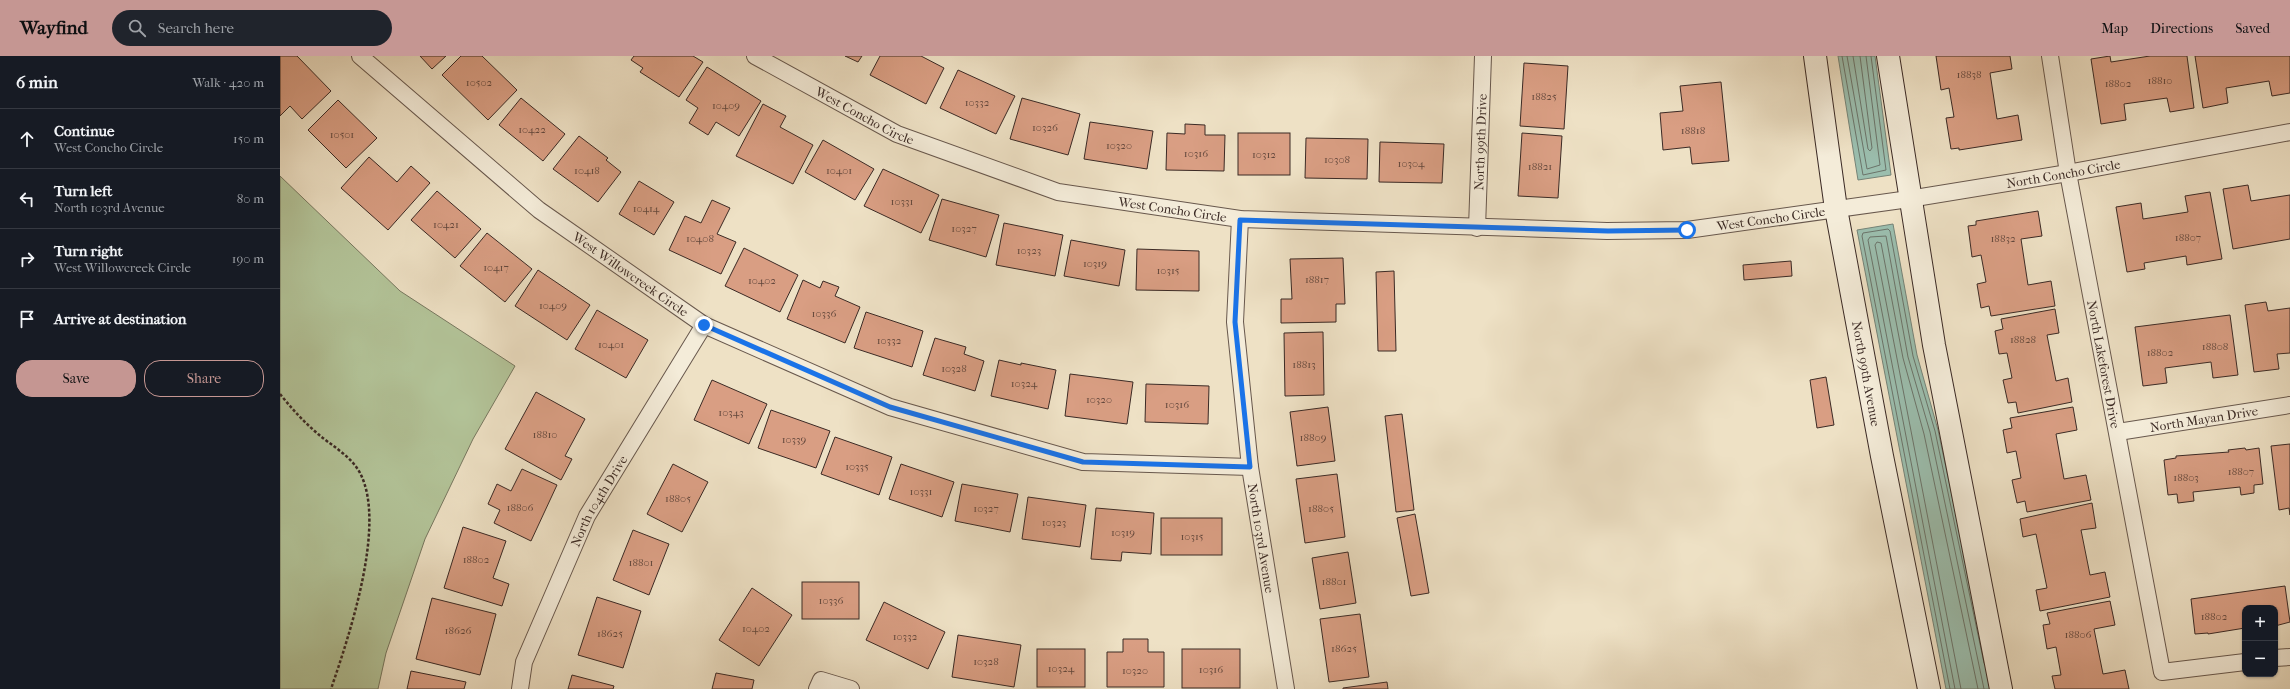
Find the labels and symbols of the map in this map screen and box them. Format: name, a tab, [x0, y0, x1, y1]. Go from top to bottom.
house number: 18838	[1956, 68, 1982, 81]
house number: 18810	[2148, 74, 2172, 87]
house number: 10502	[466, 76, 493, 89]
house number: 18802	[2105, 77, 2132, 90]
street label: West Concho Circle	[812, 83, 917, 147]
house number: 18825	[1531, 90, 1557, 103]
street label: North 99th Drive	[1471, 93, 1489, 191]
house number: 10332	[965, 96, 990, 109]
house number: 10409	[712, 99, 740, 112]
house number: 10326	[1032, 121, 1058, 134]
house number: 10422	[518, 123, 546, 136]
house number: 18818	[1681, 124, 1705, 137]
house number: 10501	[330, 128, 354, 141]
house number: 10320	[1106, 139, 1132, 152]
house number: 10316	[1184, 147, 1208, 160]
house number: 10312	[1252, 148, 1276, 161]
house number: 10308	[1324, 153, 1350, 166]
street label: North Concho Circle	[2005, 156, 2122, 190]
house number: 10304	[1398, 157, 1425, 170]
house number: 18821	[1528, 160, 1552, 173]
house number: 10418	[574, 164, 600, 177]
house number: 10401	[826, 164, 852, 177]
street label: West Concho Circle	[1116, 193, 1228, 225]
house number: 10331	[891, 195, 914, 208]
house number: 10414	[633, 202, 660, 215]
street label: West Concho Circle	[1715, 203, 1827, 233]
house number: 10421	[433, 218, 459, 231]
route start	[1678, 221, 1696, 239]
house number: 10327	[951, 222, 977, 235]
street label: West Willowcreek Circle	[569, 228, 692, 320]
house number: 18807	[2175, 231, 2201, 244]
house number: 10408	[686, 232, 714, 245]
house number: 18832	[1990, 232, 2016, 245]
house number: 10323	[1017, 244, 1041, 257]
house number: 10319	[1083, 257, 1107, 270]
house number: 10417	[483, 261, 509, 274]
house number: 10315	[1156, 264, 1180, 277]
house number: 18817	[1305, 273, 1329, 286]
house number: 10402	[748, 274, 776, 287]
house number: 10409	[539, 299, 567, 312]
street label: North Lakeforest Drive	[2085, 299, 2124, 430]
house number: 10336	[812, 307, 836, 320]
route end	[695, 316, 713, 334]
street label: North 99th Avenue	[1850, 320, 1884, 428]
house number: 18828	[2010, 333, 2036, 346]
house number: 10332	[877, 334, 902, 347]
house number: 10401	[598, 338, 624, 351]
house number: 18808	[2202, 340, 2228, 353]
house number: 18802	[2147, 346, 2174, 359]
house number: 18813	[1292, 358, 1316, 371]
house number: 10328	[941, 362, 967, 375]
house number: 10324	[1011, 377, 1038, 390]
house number: 10320	[1086, 393, 1112, 406]
house number: 10316	[1165, 398, 1189, 411]
street label: North Mayan Drive	[2149, 403, 2260, 434]
house number: 10343	[718, 406, 744, 419]
house number: 18810	[533, 428, 557, 441]
house number: 18809	[1300, 431, 1327, 444]
house number: 10339	[782, 433, 807, 446]
street label: North 104th Drive	[567, 452, 630, 549]
house number: 10335	[845, 460, 869, 473]
house number: 18807	[2228, 465, 2254, 478]
house number: 18803	[2173, 471, 2199, 484]
street label: North 103rd Avenue	[1245, 482, 1278, 595]
house number: 10331	[910, 485, 933, 498]
house number: 18805	[665, 492, 691, 505]
house number: 18806	[506, 501, 534, 514]
house number: 10327	[973, 502, 999, 515]
house number: 18805	[1308, 502, 1334, 515]
house number: 10323	[1042, 516, 1066, 529]
house number: 10319	[1111, 526, 1135, 539]
house number: 10315	[1180, 530, 1204, 543]
house number: 18802	[463, 553, 490, 566]
house number: 18801	[629, 556, 654, 569]
house number: 18801	[1322, 575, 1347, 588]
house number: 10336	[819, 594, 843, 607]
house number: 18802	[2201, 610, 2228, 623]
house number: 10402	[742, 622, 770, 635]
house number: 18626	[444, 624, 472, 637]
house number: 18625	[597, 627, 623, 640]
house number: 18806	[2064, 628, 2092, 641]
house number: 10332	[893, 630, 918, 643]
house number: 18625	[1331, 642, 1357, 655]
house number: 10328	[973, 655, 999, 668]
house number: 10324	[1048, 662, 1075, 675]
house number: 10316	[1199, 663, 1223, 676]
house number: 10320	[1122, 664, 1148, 677]

